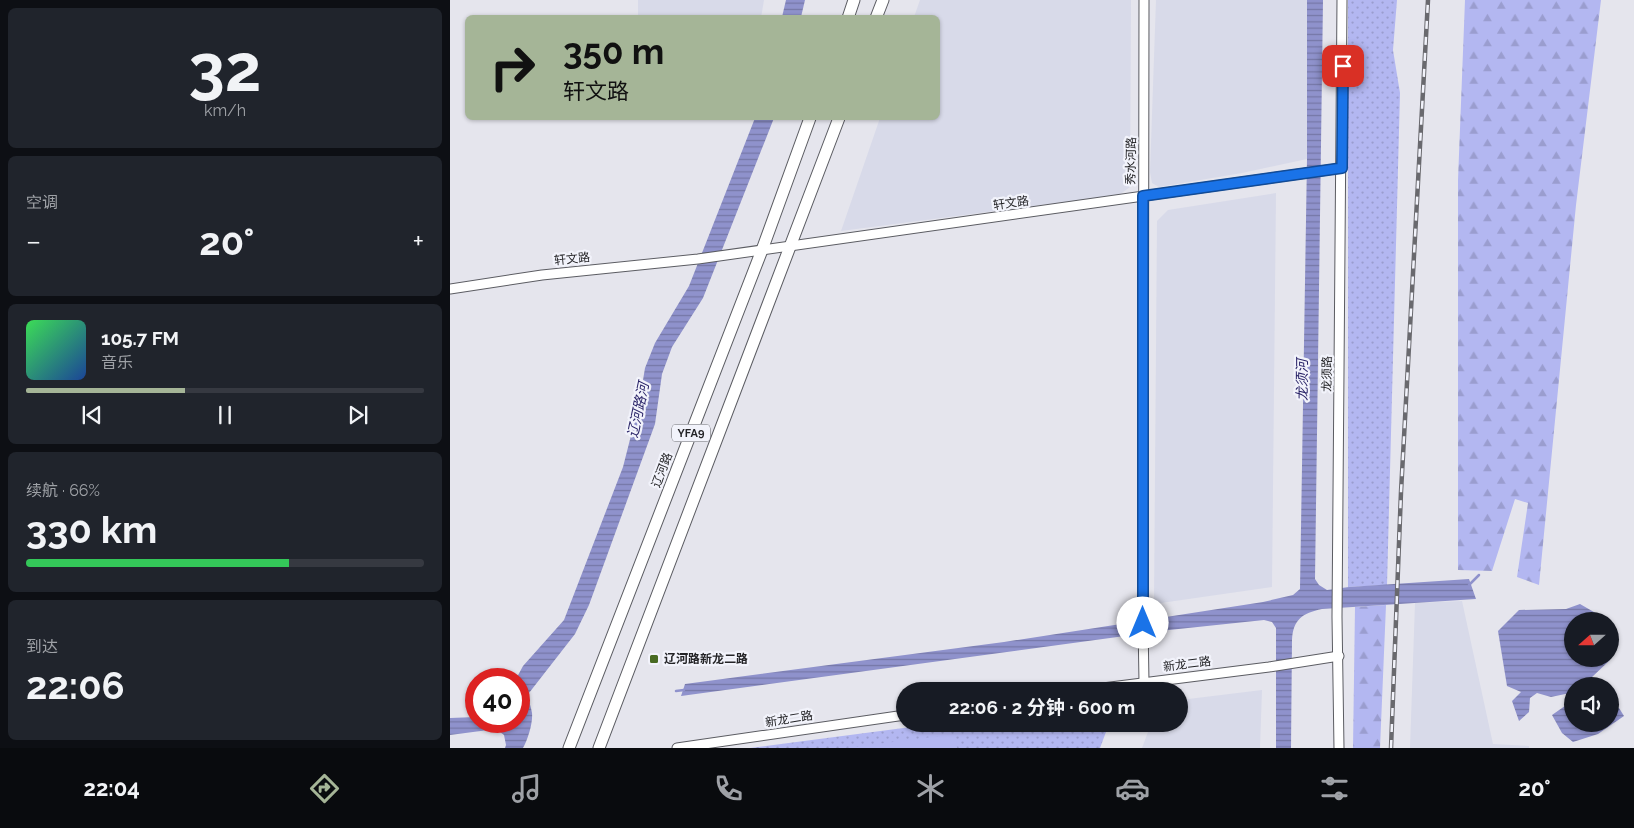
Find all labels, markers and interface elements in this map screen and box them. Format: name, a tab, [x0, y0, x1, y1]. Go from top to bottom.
text: 32	[189, 30, 261, 106]
text: 350 m	[563, 31, 664, 72]
icon: right	[480, 35, 545, 100]
pin	[1322, 45, 1364, 87]
icon: arrive	[1329, 52, 1357, 80]
text: 轩文路	[563, 78, 629, 104]
text: km/h	[204, 101, 246, 120]
street label: 秀水河路	[1124, 137, 1138, 185]
text: 空调	[26, 193, 58, 212]
street label: 轩文路	[992, 194, 1030, 212]
text: 20°	[199, 219, 254, 264]
text: −	[26, 225, 41, 258]
text: +	[412, 225, 424, 258]
street label: 轩文路	[553, 250, 591, 268]
text: 105.7 FM	[101, 327, 179, 349]
text: 音乐	[101, 353, 133, 372]
water label: 龙须河	[1294, 356, 1310, 401]
street label: 龙须路	[1320, 356, 1334, 392]
water label: 辽河路河	[624, 378, 652, 439]
icon: previous	[78, 401, 106, 429]
icon: pause	[211, 401, 239, 429]
icon: next	[344, 401, 372, 429]
road number: YFA9	[672, 424, 710, 442]
street label: 辽河路	[649, 451, 675, 489]
text: 续航 · 66%	[26, 481, 100, 500]
text: 330 km	[26, 507, 157, 552]
position arrow	[1116, 596, 1168, 648]
north arrow	[1564, 612, 1619, 668]
map controls	[1564, 612, 1619, 732]
text: 到达	[26, 637, 58, 656]
place label: 辽河路新龙二路	[664, 652, 748, 666]
marker: 辽河路新龙二路	[648, 653, 660, 665]
street label: 新龙二路	[1162, 654, 1212, 674]
text: 22:06	[26, 663, 125, 708]
speed limit sign: 40	[465, 668, 530, 733]
button: sound	[1564, 677, 1619, 732]
text: 22:06 · 2 分钟 · 600 m	[949, 696, 1135, 718]
street label: 新龙二路	[764, 708, 814, 730]
icon: directions	[307, 771, 342, 806]
icon: music	[509, 771, 544, 806]
icon: phone	[711, 771, 746, 806]
icon: climate	[913, 771, 948, 806]
icon: car	[1115, 771, 1150, 806]
icon: filters	[1317, 771, 1352, 806]
text: 22:04	[83, 775, 140, 801]
text: 20°	[1519, 775, 1550, 801]

